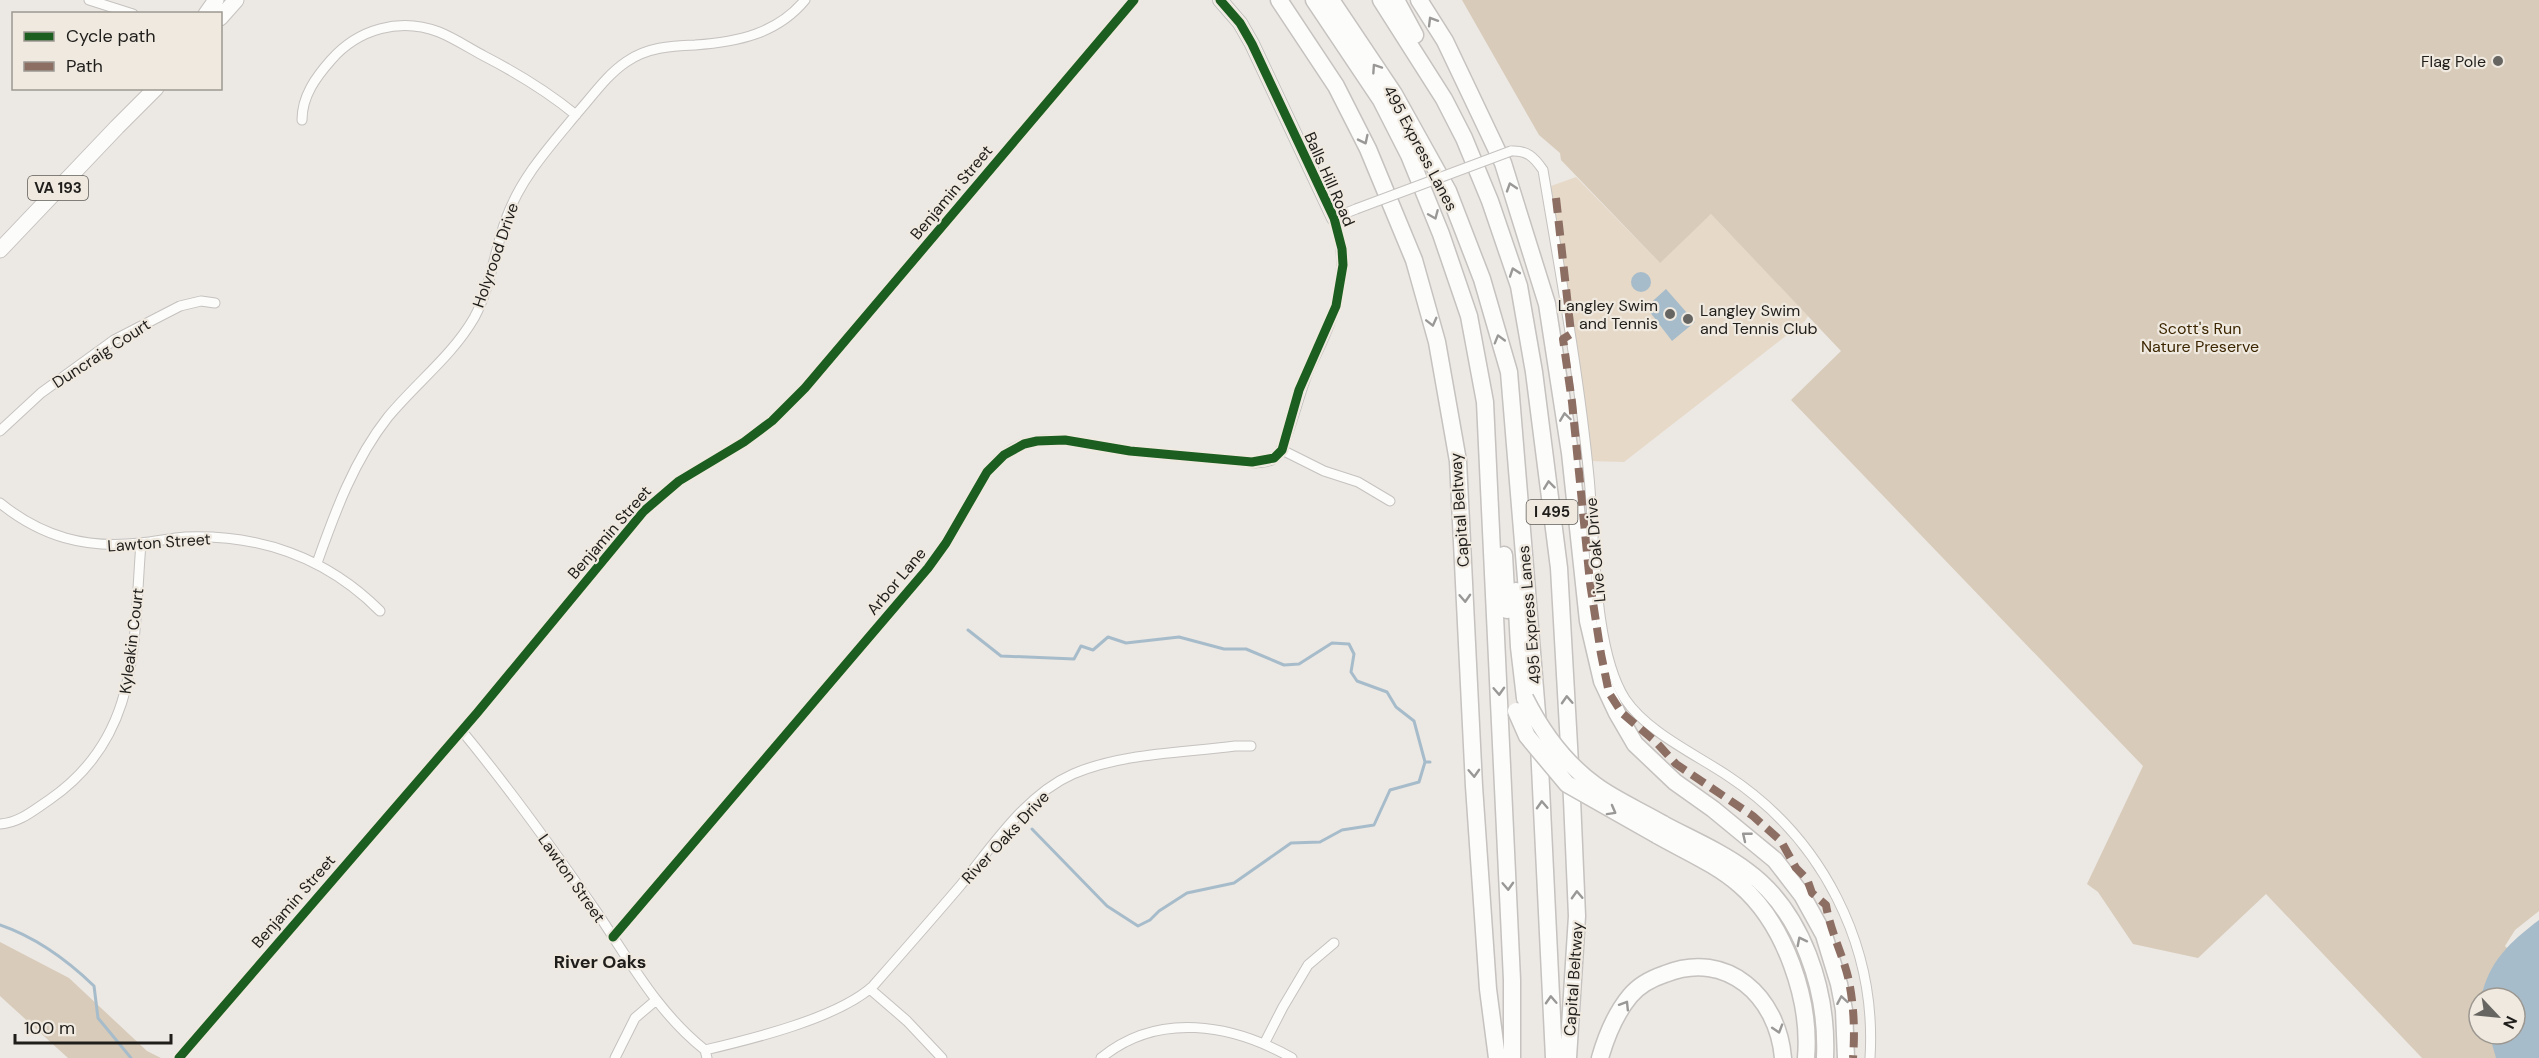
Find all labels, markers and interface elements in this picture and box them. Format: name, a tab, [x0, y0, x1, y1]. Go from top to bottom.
legend	[12, 12, 222, 90]
one-way arrow	[1427, 17, 1439, 27]
text: Cycle path	[66, 24, 156, 48]
place label: Flag Pole	[2421, 51, 2486, 72]
text: Path	[66, 54, 103, 78]
marker: Flag Pole	[2491, 54, 2505, 68]
one-way arrow	[1372, 63, 1383, 74]
street label: 495 Express Lanes	[1379, 82, 1463, 215]
street label: Balls Hill Road	[1299, 129, 1360, 230]
one-way arrow	[1356, 133, 1368, 144]
street label: Benjamin Street	[906, 141, 997, 244]
road number: VA 193	[28, 176, 88, 200]
one-way arrow	[1506, 182, 1518, 193]
street label: Holyrood Drive	[468, 200, 523, 310]
one-way arrow	[1427, 209, 1439, 220]
one-way arrow	[1509, 267, 1522, 278]
place label: Langley Swim and Tennis	[1558, 295, 1658, 334]
place label: Langley Swim and Tennis Club	[1700, 300, 1818, 339]
marker: Langley Swim and Tennis	[1663, 307, 1677, 321]
marker: Langley Swim and Tennis Club	[1681, 312, 1695, 326]
street label: Duncraig Court	[48, 314, 154, 393]
one-way arrow	[1425, 317, 1438, 327]
park label: Scott's Run Nature Preserve	[2141, 318, 2259, 357]
one-way arrow	[1494, 335, 1506, 345]
one-way arrow	[1560, 413, 1572, 422]
street label: Capital Beltway	[1445, 452, 1474, 568]
one-way arrow	[1543, 480, 1555, 490]
street label: Benjamin Street	[563, 481, 656, 584]
street label: Live Oak Drive	[1580, 497, 1611, 603]
road number: I 495	[1526, 500, 1578, 524]
street label: Lawton Street	[107, 528, 211, 557]
street label: Arbor Lane	[862, 543, 931, 619]
street label: 495 Express Lanes	[1513, 545, 1546, 685]
street label: Kyleakin Court	[115, 587, 148, 695]
one-way arrow	[1458, 594, 1471, 603]
one-way arrow	[1492, 687, 1505, 696]
one-way arrow	[1561, 696, 1574, 705]
one-way arrow	[1467, 769, 1480, 778]
street label: River Oaks Drive	[957, 786, 1054, 888]
one-way arrow	[1536, 800, 1549, 809]
one-way arrow	[1606, 804, 1616, 815]
street label: Lawton Street	[533, 830, 610, 927]
one-way arrow	[1742, 832, 1753, 843]
street label: Benjamin Street	[247, 850, 340, 953]
one-way arrow	[1501, 882, 1514, 891]
one-way arrow	[1570, 890, 1583, 899]
street label: Capital Beltway	[1559, 921, 1588, 1037]
one-way arrow	[1797, 936, 1808, 947]
district label: River Oaks	[554, 950, 646, 974]
north arrow	[2467, 986, 2527, 1046]
one-way arrow	[1545, 995, 1558, 1004]
one-way arrow	[1836, 995, 1849, 1005]
one-way arrow	[1617, 1001, 1629, 1011]
scale bar	[15, 1007, 171, 1045]
text: N	[2498, 1013, 2522, 1032]
text: 100 m	[24, 1016, 75, 1040]
one-way arrow	[1770, 1023, 1783, 1034]

